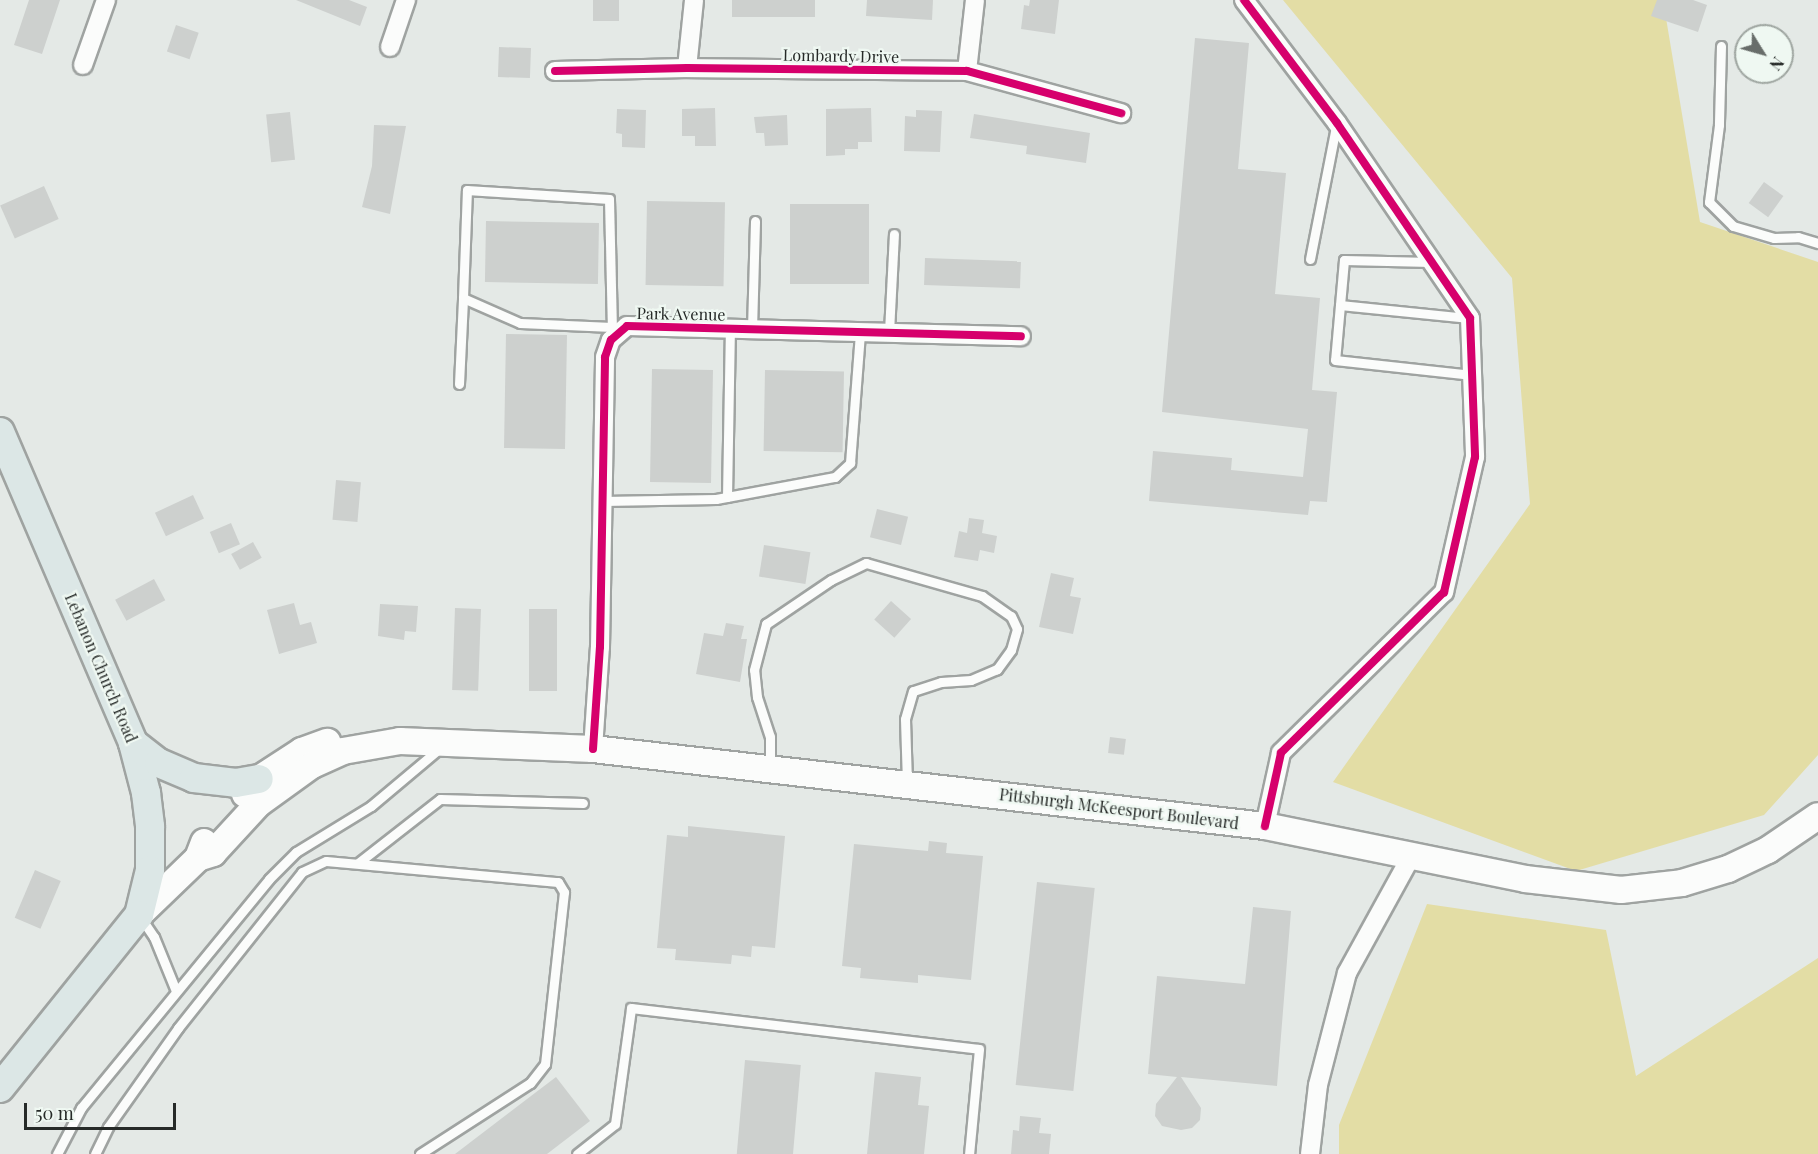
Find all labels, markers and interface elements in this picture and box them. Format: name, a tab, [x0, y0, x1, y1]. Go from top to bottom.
north arrow	[1734, 24, 1794, 84]
street label: Lombardy Drive	[783, 45, 899, 67]
text: N	[1765, 53, 1789, 75]
street label: Park Avenue	[636, 304, 726, 324]
street label: Lebanon Church Road	[61, 590, 141, 746]
street label: Pittsburgh McKeesport Boulevard	[998, 785, 1240, 833]
scale bar	[27, 1091, 178, 1129]
text: 50 m	[35, 1101, 74, 1125]

